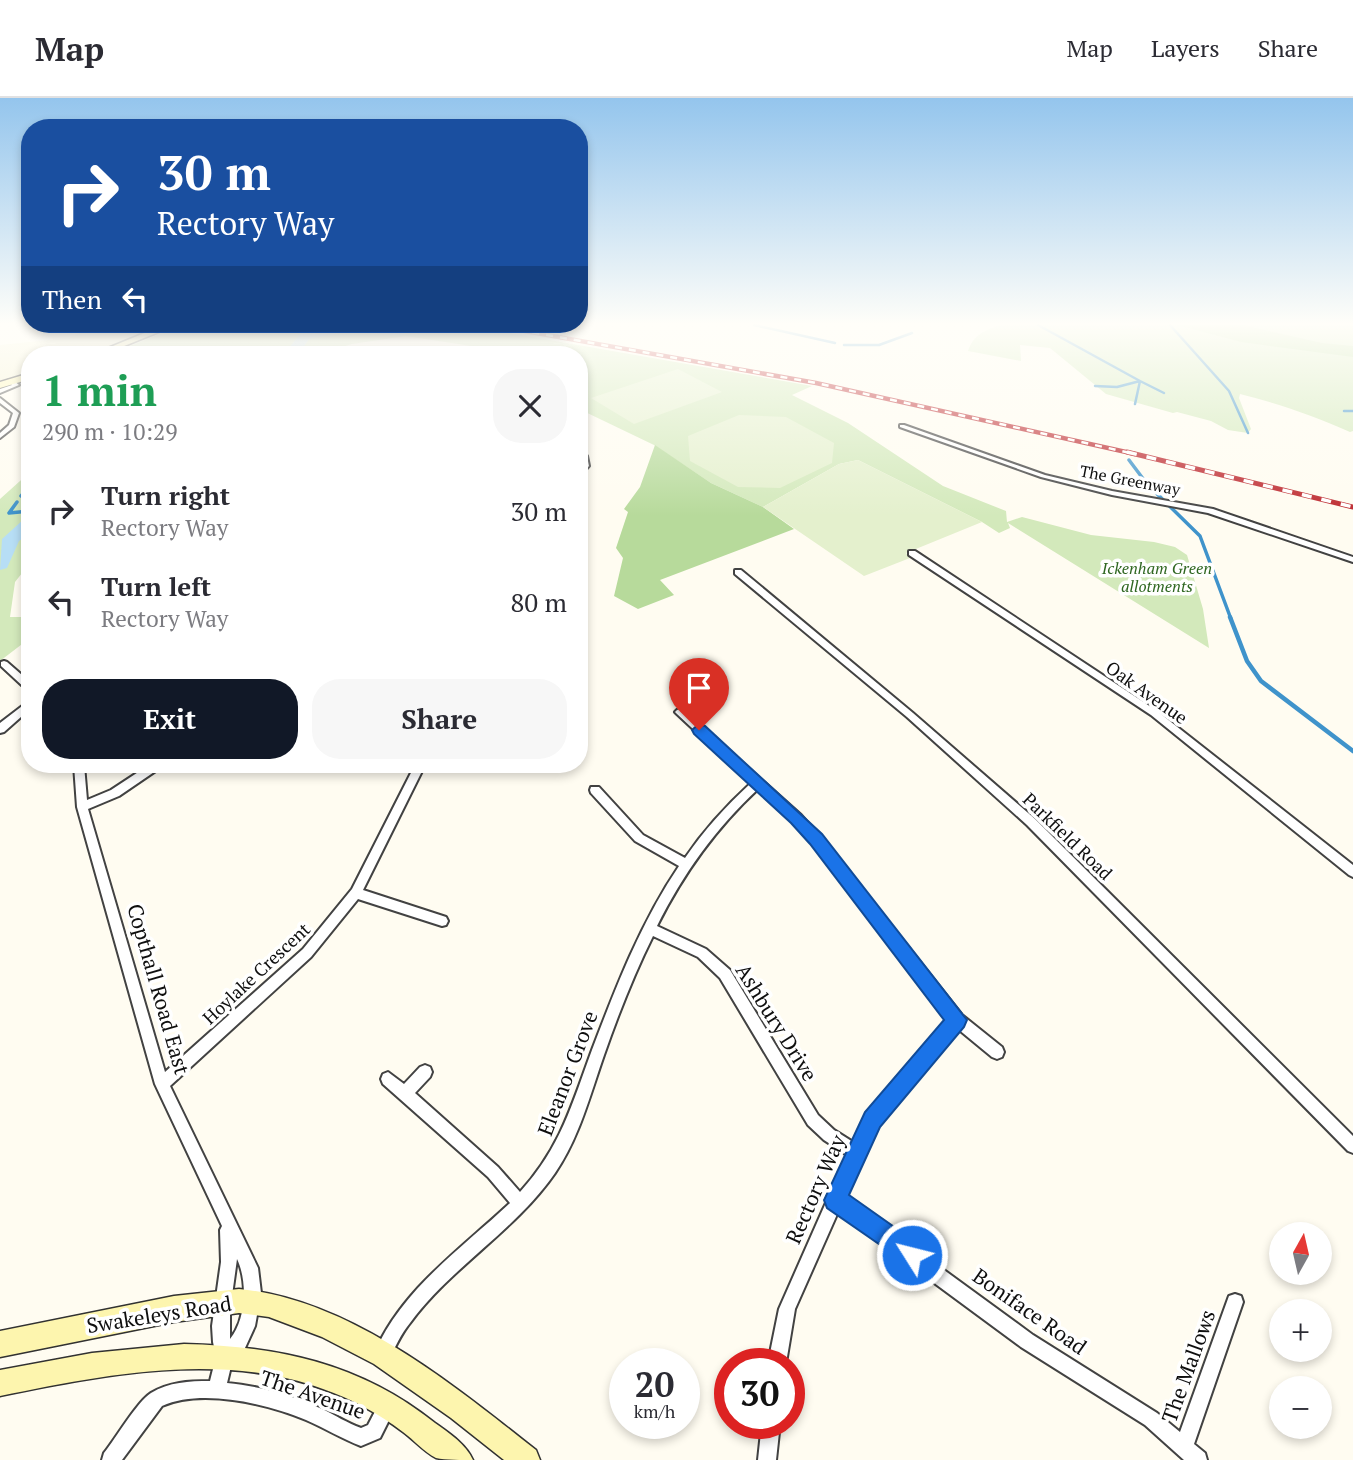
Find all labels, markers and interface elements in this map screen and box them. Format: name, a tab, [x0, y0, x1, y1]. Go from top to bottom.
text: Map	[35, 27, 104, 70]
text: Map	[1066, 32, 1113, 64]
text: Layers	[1151, 32, 1220, 64]
text: Share	[1258, 32, 1318, 64]
text: 30 m	[157, 139, 271, 204]
icon: right	[42, 147, 133, 238]
text: Rectory Way	[157, 202, 334, 244]
icon: left	[116, 280, 154, 318]
text: Then	[42, 282, 102, 316]
text: 1 min	[42, 362, 157, 418]
button: close	[493, 369, 567, 443]
text: 290 m · 10:29	[42, 416, 177, 447]
street label: The Greenway	[1078, 459, 1183, 501]
text: Turn right	[101, 478, 230, 512]
icon: right	[42, 492, 80, 530]
text: 30 m	[511, 494, 567, 528]
text: Rectory Way	[101, 512, 228, 543]
park label: Ickenham Green allotments	[1101, 557, 1212, 597]
text: Turn left	[101, 569, 211, 603]
icon: left	[42, 583, 80, 621]
text: 80 m	[511, 585, 567, 619]
text: Rectory Way	[101, 603, 228, 634]
street label: Oak Avenue	[1101, 655, 1193, 729]
pin	[669, 658, 729, 730]
icon: arrive	[680, 669, 718, 707]
button: Exit	[42, 679, 298, 759]
button: Share	[312, 679, 567, 759]
street label: Parkfield Road	[1018, 787, 1118, 885]
street label: Copthall Road East	[121, 900, 197, 1078]
street label: Hoylake Crescent	[197, 917, 315, 1029]
street label: Ashbury Drive	[730, 958, 824, 1086]
street label: Eleanor Grove	[530, 1007, 604, 1139]
street label: Rectory Way	[779, 1130, 852, 1248]
position arrow	[875, 1218, 949, 1292]
north arrow	[1269, 1222, 1332, 1284]
map controls	[1269, 1222, 1332, 1439]
street label: Boniface Road	[967, 1261, 1093, 1361]
street label: Swakeleys Road	[84, 1289, 234, 1339]
button: +	[1269, 1299, 1332, 1362]
street label: The Mallows	[1155, 1306, 1221, 1426]
speed limit sign: 30	[714, 1348, 805, 1439]
text: 20	[635, 1361, 674, 1407]
street label: The Avenue	[257, 1363, 369, 1425]
button: −	[1269, 1376, 1332, 1439]
text: km/h	[634, 1399, 675, 1423]

